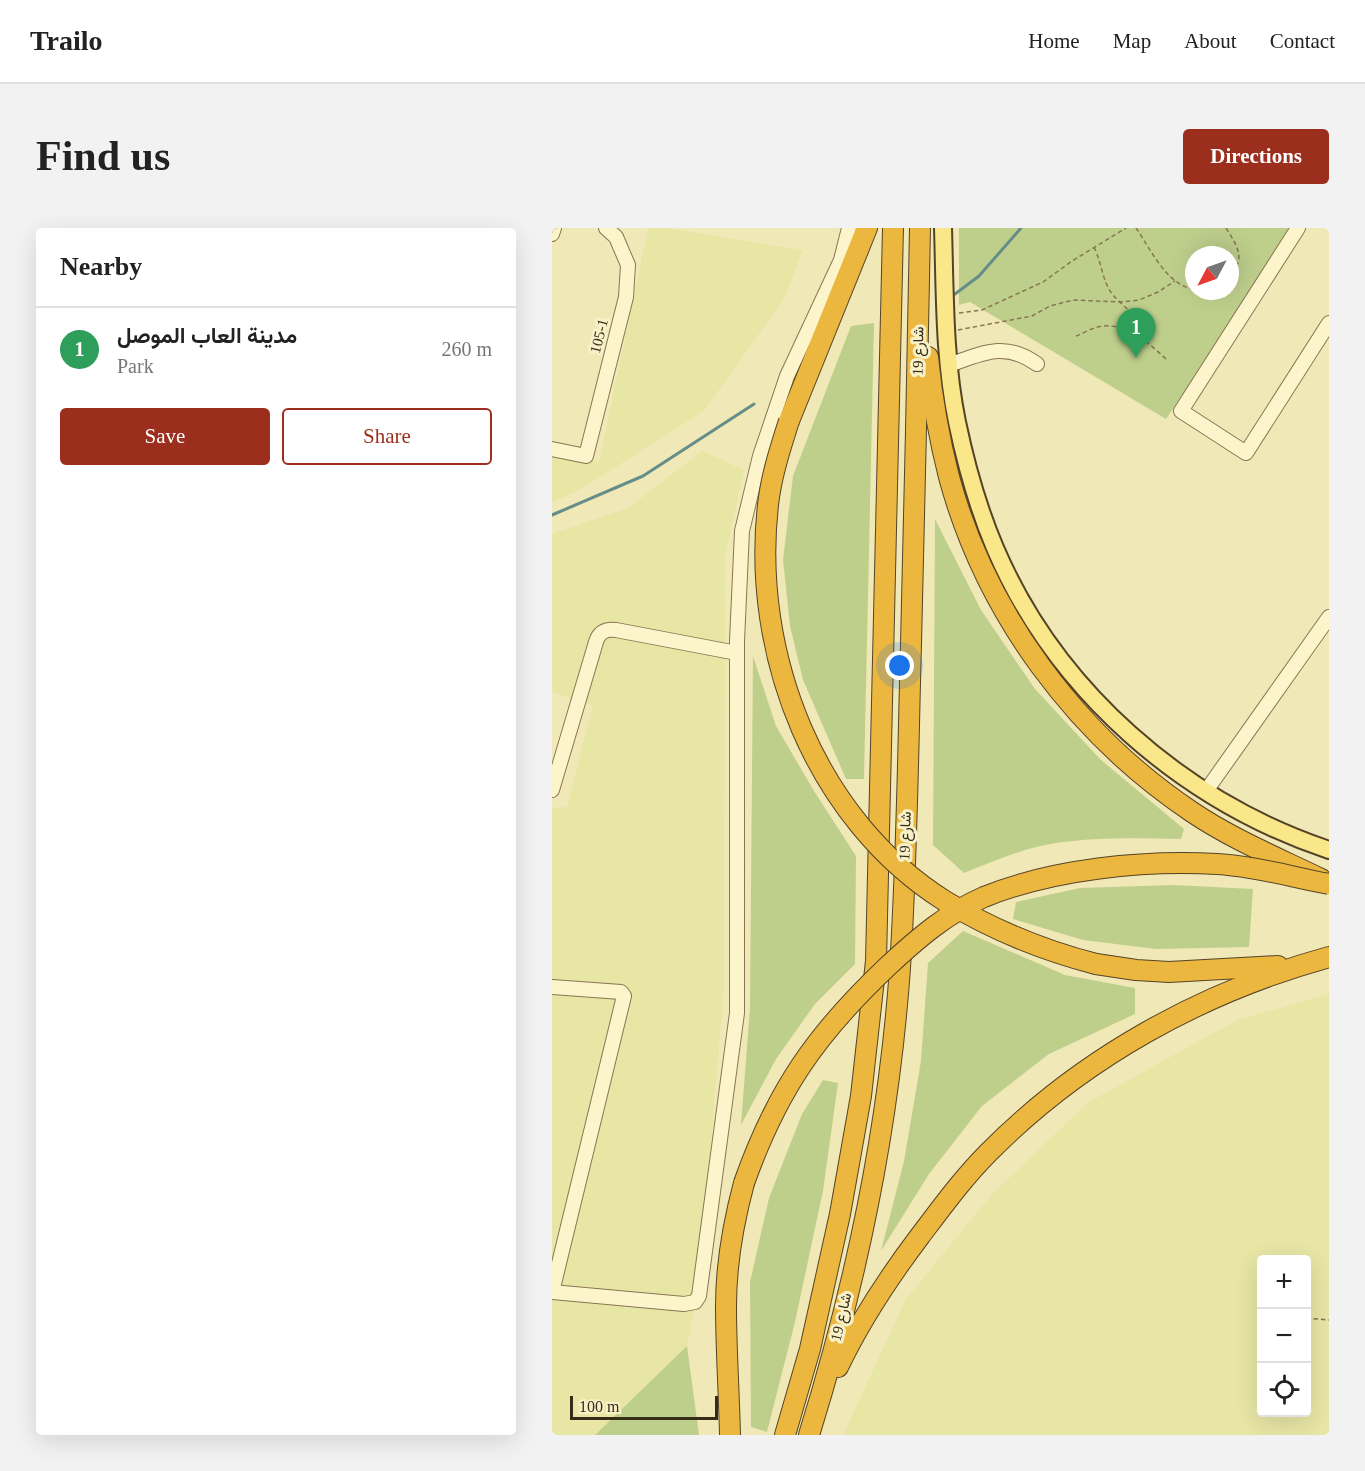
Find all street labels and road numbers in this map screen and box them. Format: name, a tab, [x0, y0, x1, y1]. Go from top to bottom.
street label: 105-1	[587, 317, 611, 355]
street label: شارع 19	[910, 326, 929, 376]
street label: شارع 19	[896, 811, 917, 861]
street label: شارع 19	[828, 1291, 857, 1343]

